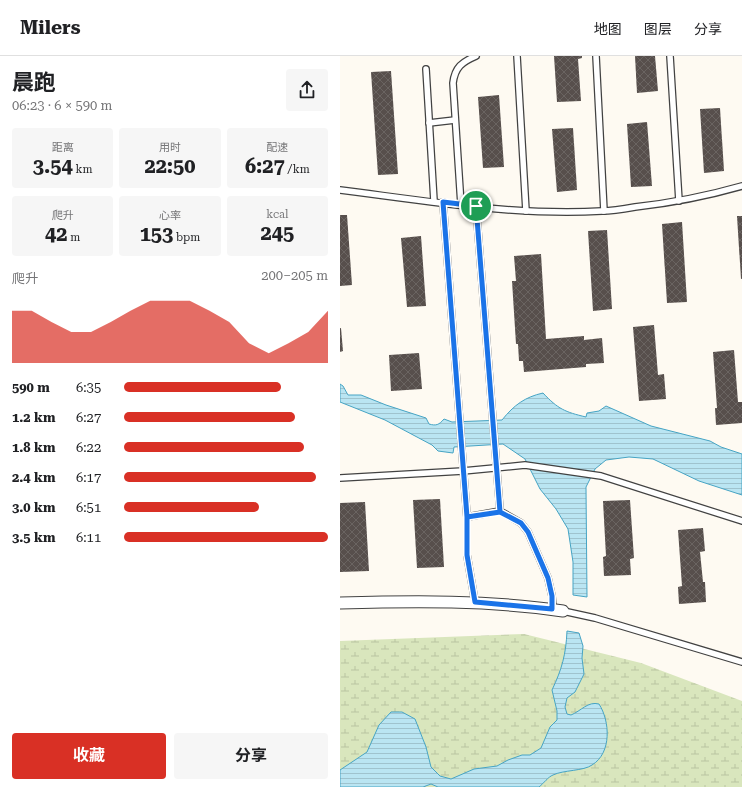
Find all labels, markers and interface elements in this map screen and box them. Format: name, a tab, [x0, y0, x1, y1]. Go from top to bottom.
text: Milers	[20, 16, 81, 39]
text: 地图	[594, 21, 622, 37]
text: 图层	[644, 21, 672, 37]
text: 分享	[694, 21, 722, 37]
button: share	[286, 69, 328, 111]
text: 晨跑	[12, 70, 56, 95]
text: 06:23 · 6 × 590 m	[12, 98, 112, 113]
text: 距离	[52, 141, 74, 154]
text: 用时	[159, 141, 181, 154]
text: 配速	[266, 141, 288, 154]
text: 3.54	[33, 154, 73, 178]
text: 22:50	[144, 154, 196, 178]
text: 6:27	[245, 154, 285, 178]
text: km	[73, 163, 93, 176]
text: /km	[285, 163, 310, 176]
pin	[459, 189, 493, 223]
icon: arrive	[465, 195, 487, 217]
text: kcal	[266, 208, 288, 221]
text: 爬升	[52, 209, 74, 222]
text: 心率	[159, 209, 181, 222]
text: 245	[261, 221, 294, 245]
text: 42	[45, 222, 67, 246]
text: 153	[140, 222, 173, 246]
text: m	[67, 231, 80, 244]
text: bpm	[173, 231, 200, 244]
text: 200–205 m	[261, 268, 328, 283]
text: 爬升	[12, 271, 38, 286]
text: 590 m	[12, 380, 50, 395]
text: 6:35	[76, 380, 101, 395]
text: 1.2 km	[12, 410, 55, 425]
text: 6:27	[76, 410, 101, 425]
text: 1.8 km	[12, 440, 55, 455]
text: 6:22	[76, 440, 101, 455]
text: 2.4 km	[12, 470, 55, 485]
text: 6:17	[76, 470, 101, 485]
text: 3.0 km	[12, 500, 55, 515]
text: 6:51	[76, 500, 101, 515]
text: 3.5 km	[12, 530, 55, 545]
text: 6:11	[76, 530, 101, 545]
button: 收藏	[12, 733, 166, 779]
button: 分享	[174, 733, 328, 779]

